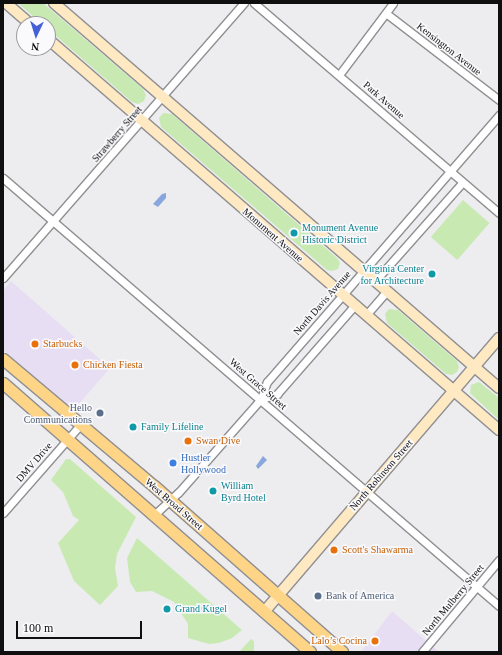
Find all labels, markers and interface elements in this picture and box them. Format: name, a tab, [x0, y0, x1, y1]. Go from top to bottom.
north arrow	[16, 16, 56, 56]
street label: Kensington Avenue	[414, 20, 484, 78]
text: N	[31, 41, 40, 53]
street label: Park Avenue	[361, 79, 407, 121]
street label: Strawberry Street	[89, 104, 145, 164]
street label: Monument Avenue	[240, 205, 306, 265]
place label: Monument Avenue Historic District	[302, 221, 379, 244]
marker: Monument Avenue Historic District	[289, 228, 299, 238]
place label: Virginia Center for Architecture	[360, 262, 424, 286]
street label: North Davis Avenue	[291, 268, 353, 338]
marker: Virginia Center for Architecture	[427, 269, 437, 279]
place label: Starbucks	[43, 338, 82, 350]
marker: Starbucks	[30, 339, 40, 349]
street label: West Grace Street	[227, 356, 289, 412]
place label: Chicken Fiesta	[83, 359, 143, 371]
marker: Chicken Fiesta	[70, 360, 80, 370]
place label: Hello Communications	[24, 401, 92, 424]
marker: Hello Communications	[95, 408, 105, 418]
place label: Family Lifeline	[141, 421, 203, 433]
marker: Family Lifeline	[128, 422, 138, 432]
place label: Swan Dive	[196, 435, 240, 447]
marker: Swan Dive	[183, 436, 193, 446]
street label: North Robinson Street	[347, 437, 415, 513]
street label: DMV Drive	[14, 440, 54, 484]
place label: Hustler Hollywood	[181, 451, 226, 474]
marker: Hustler Hollywood	[168, 458, 178, 468]
street label: West Broad Street	[143, 476, 205, 532]
place label: William Byrd Hotel	[221, 479, 266, 502]
marker: William Byrd Hotel	[208, 486, 218, 496]
place label: Scott's Shawarma	[342, 544, 413, 556]
marker: Scott's Shawarma	[329, 545, 339, 555]
street label: North Mulberry Street	[420, 562, 486, 638]
place label: Bank of America	[326, 590, 395, 602]
marker: Bank of America	[313, 591, 323, 601]
place label: Grand Kugel	[175, 603, 227, 615]
marker: Grand Kugel	[162, 604, 172, 614]
scale bar	[18, 613, 144, 639]
text: 100 m	[23, 621, 53, 635]
place label: Lalo’s Cocina	[311, 635, 367, 647]
marker: Lalo’s Cocina	[370, 636, 380, 646]

